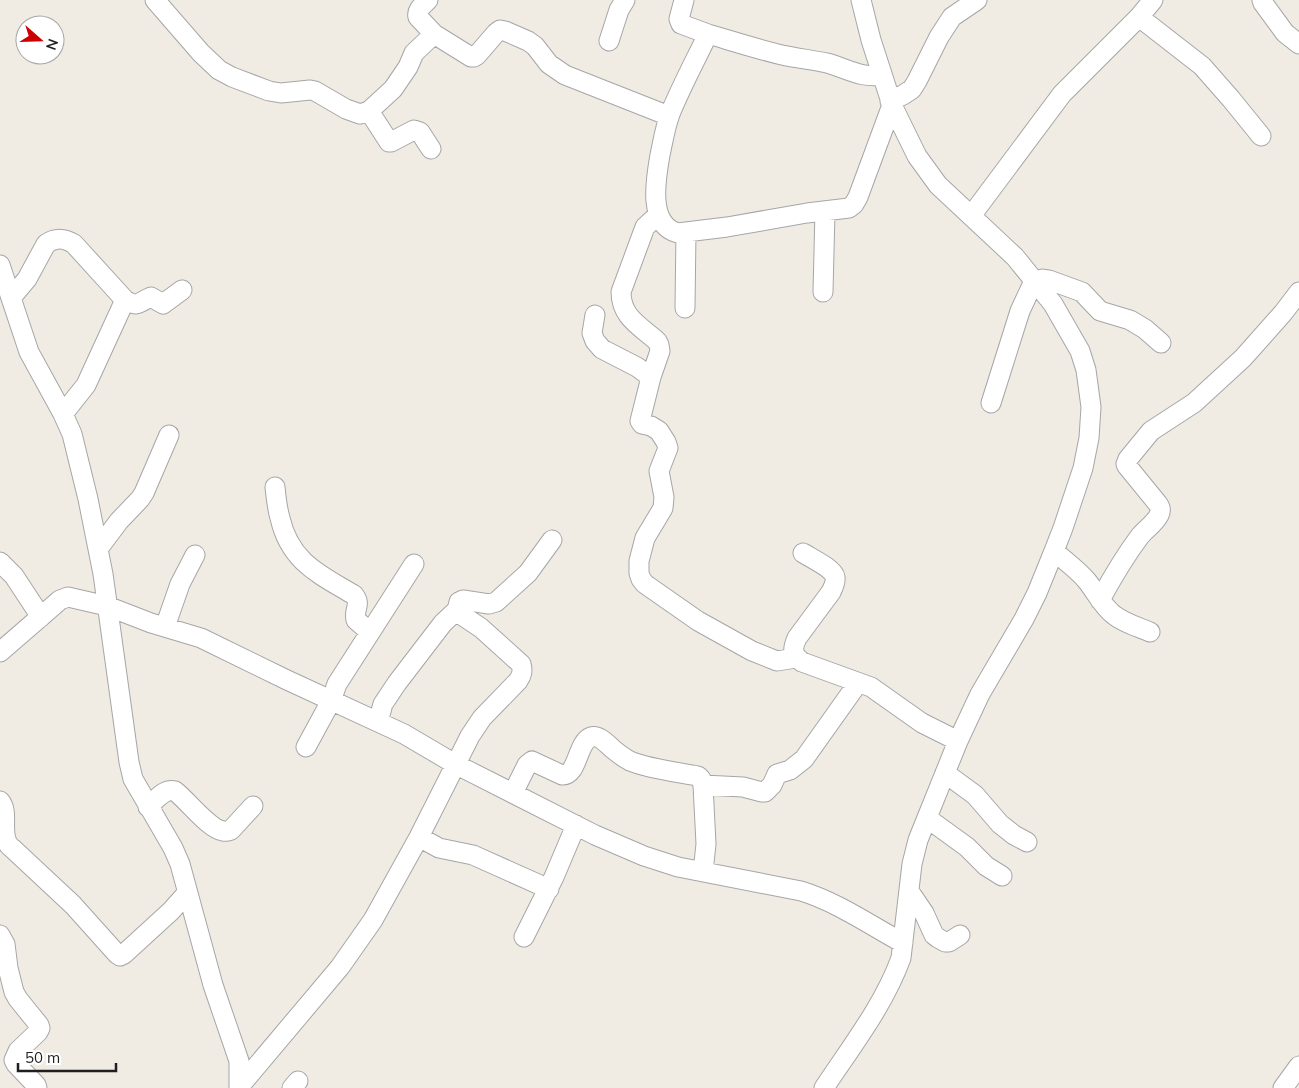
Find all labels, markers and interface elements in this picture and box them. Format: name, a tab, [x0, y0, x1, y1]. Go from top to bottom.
north arrow	[15, 15, 65, 65]
text: N	[42, 36, 62, 52]
scale bar	[18, 1040, 115, 1072]
text: 50 m	[25, 1048, 60, 1067]

